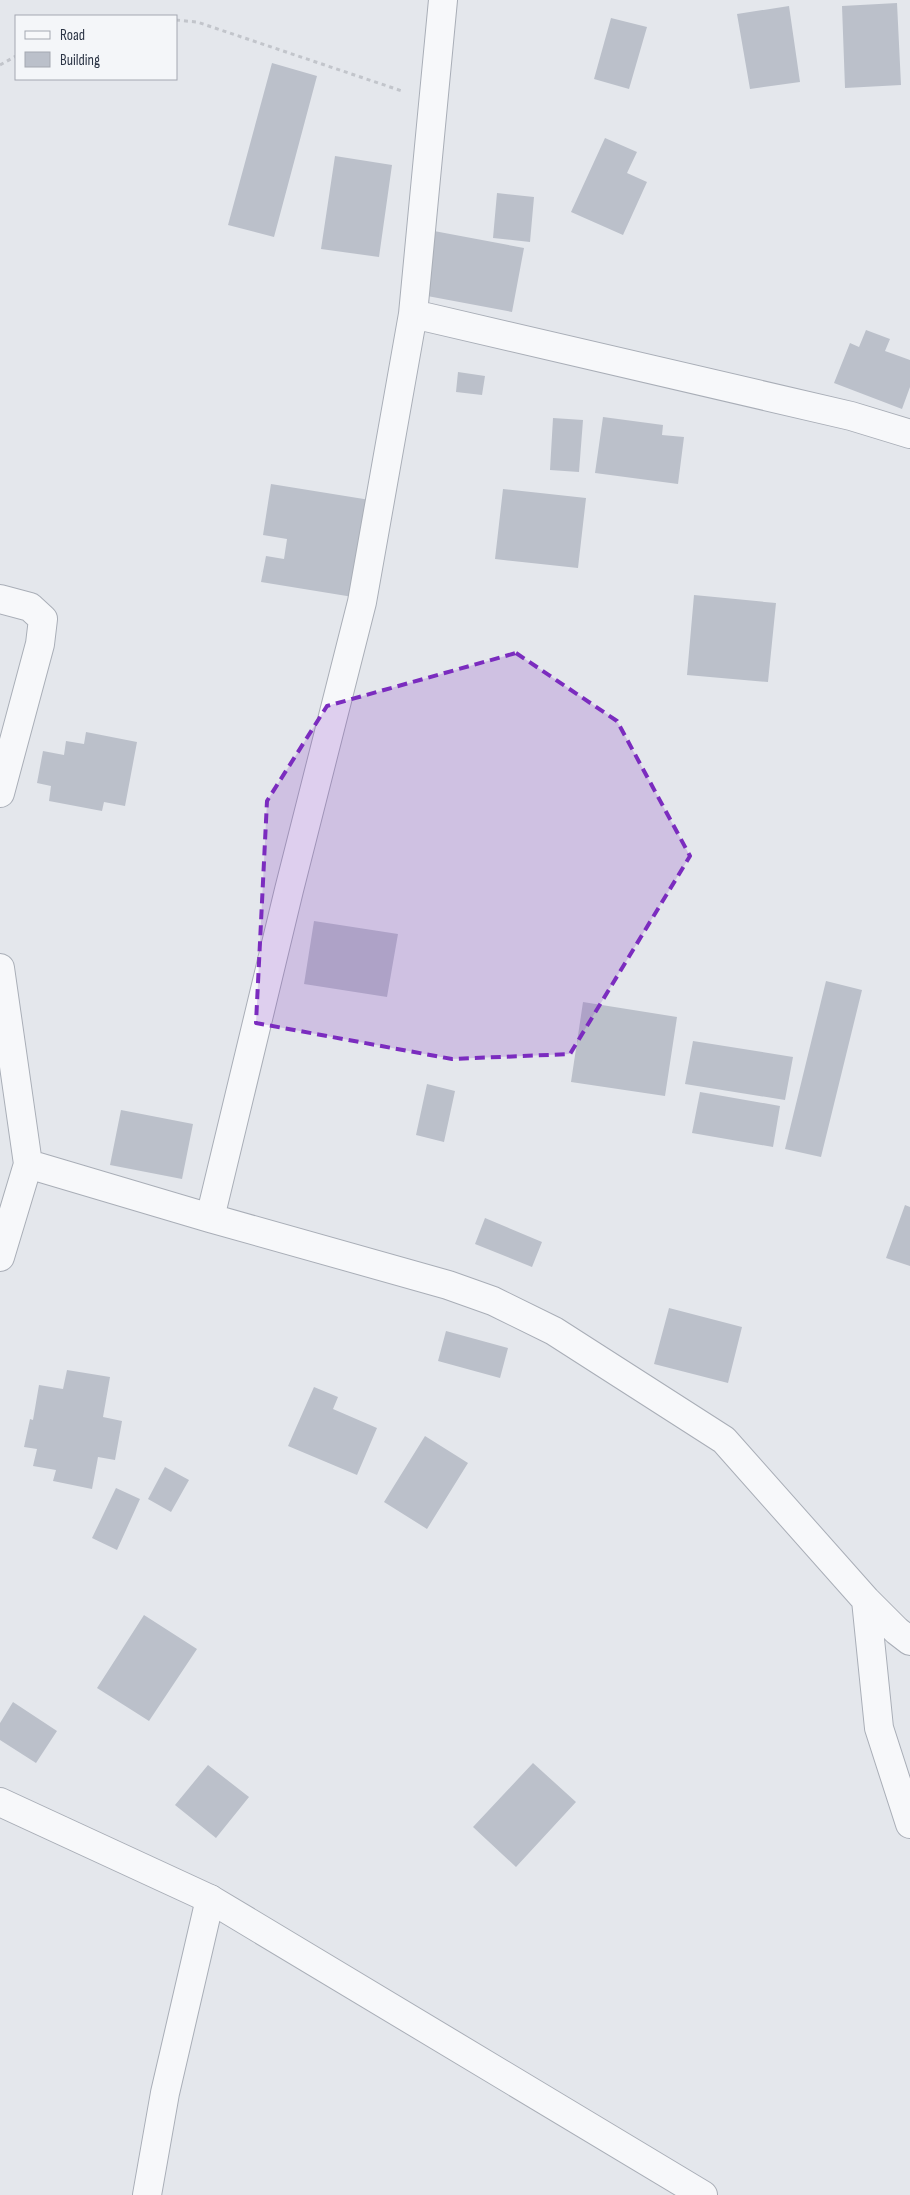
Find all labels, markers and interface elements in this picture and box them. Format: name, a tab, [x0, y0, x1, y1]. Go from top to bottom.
legend	[15, 15, 178, 80]
text: Road	[60, 26, 85, 45]
text: Building	[60, 51, 100, 70]

